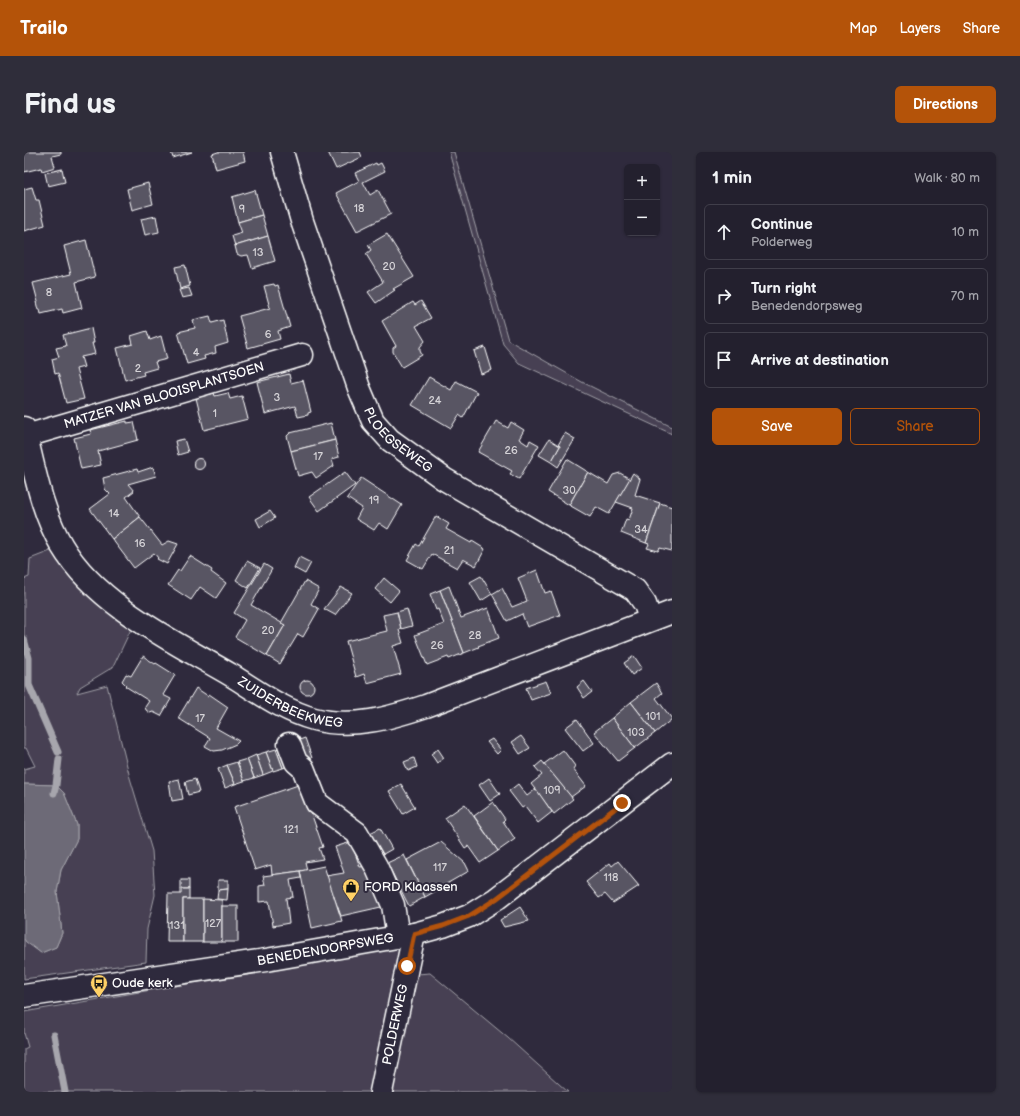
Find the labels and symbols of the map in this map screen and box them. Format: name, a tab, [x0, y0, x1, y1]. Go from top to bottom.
house number: 18	[354, 202, 364, 215]
house number: 9	[239, 203, 245, 216]
house number: 13	[252, 246, 264, 259]
house number: 20	[383, 260, 396, 273]
house number: 8	[46, 286, 52, 299]
house number: 6	[265, 328, 272, 341]
house number: 4	[193, 346, 200, 359]
street label: MATZER VAN BLOOISPLANTSOEN	[62, 359, 266, 432]
house number: 2	[135, 362, 142, 375]
house number: 3	[274, 391, 281, 404]
house number: 24	[428, 394, 442, 407]
street label: PLOEGSEWEG	[360, 405, 436, 476]
house number: 1	[213, 407, 217, 420]
house number: 26	[504, 444, 518, 457]
house number: 17	[313, 450, 323, 463]
house number: 30	[562, 484, 576, 497]
house number: 19	[369, 494, 379, 507]
house number: 14	[109, 507, 120, 520]
house number: 34	[634, 523, 648, 536]
house number: 16	[135, 537, 146, 550]
house number: 21	[444, 544, 454, 557]
house number: 20	[262, 624, 275, 637]
house number: 28	[469, 629, 481, 642]
house number: 26	[430, 639, 444, 652]
street label: ZUIDERBEEKWEG	[234, 673, 343, 731]
house number: 101	[646, 710, 660, 723]
house number: 17	[195, 712, 205, 725]
house number: 103	[627, 726, 645, 739]
house number: 109	[543, 784, 561, 797]
route end	[613, 794, 631, 812]
house number: 121	[284, 823, 298, 836]
house number: 117	[433, 861, 448, 874]
house number: 118	[604, 871, 618, 884]
shop icon: FORD Klaassen	[341, 877, 361, 902]
place label: FORD Klaassen	[364, 879, 458, 895]
house number: 127	[205, 917, 222, 930]
house number: 131	[169, 919, 185, 932]
street label: BENEDENDORPSWEG	[256, 930, 395, 969]
route start	[398, 957, 416, 975]
bus stop icon: Oude kerk	[89, 973, 109, 998]
place label: Oude kerk	[112, 975, 173, 991]
street label: POLDERWEG	[379, 982, 411, 1066]

